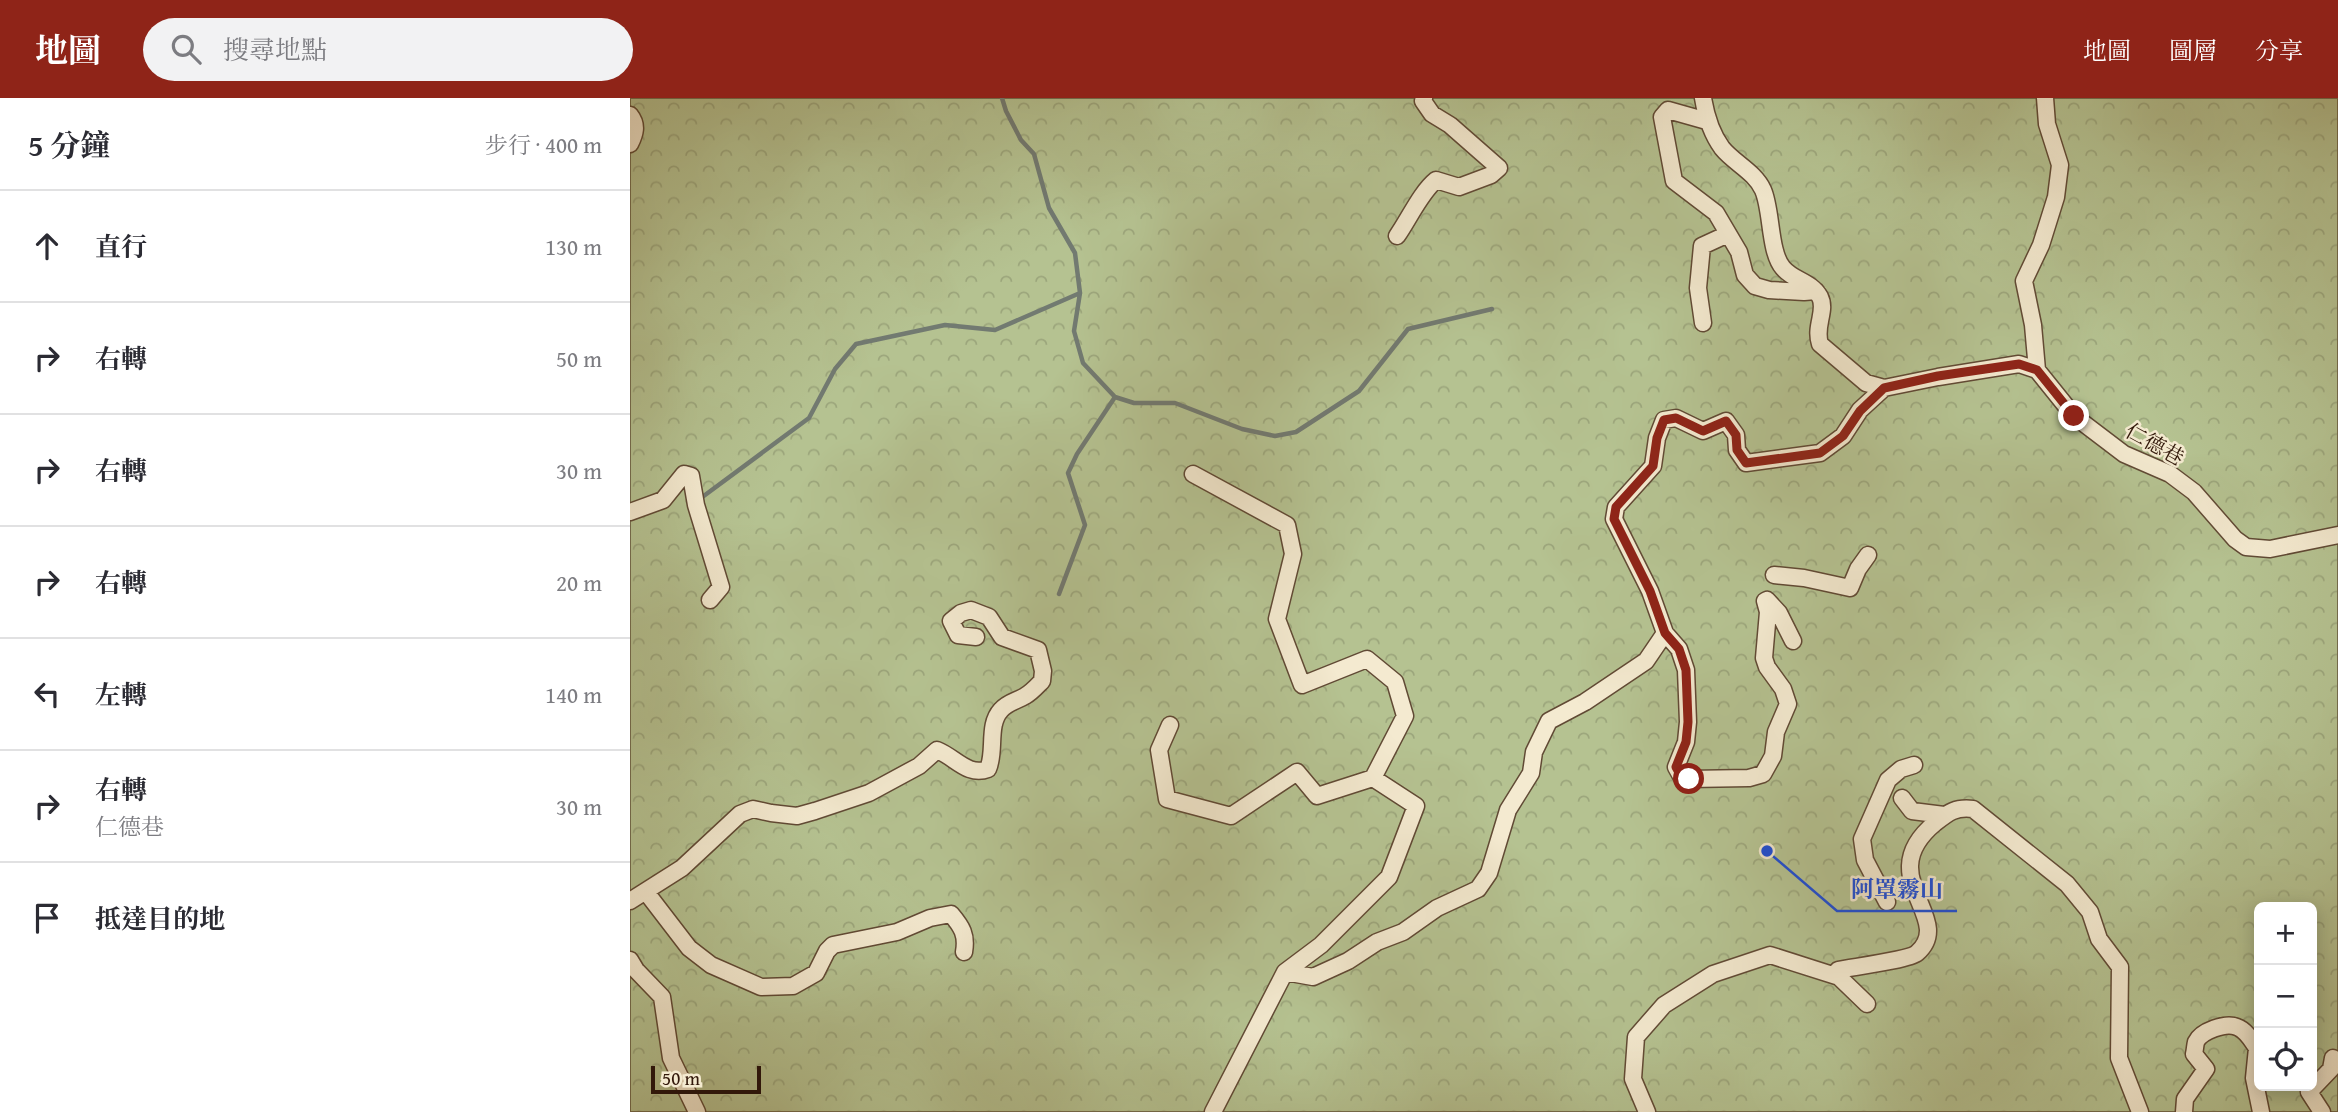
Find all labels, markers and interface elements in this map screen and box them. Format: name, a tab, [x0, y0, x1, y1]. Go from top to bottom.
search box	[143, 18, 633, 81]
text: 地圖	[35, 26, 101, 74]
icon: search	[167, 30, 205, 68]
text: 搜尋地點	[223, 30, 327, 69]
text: 地圖	[2083, 33, 2131, 68]
text: 圖層	[2169, 33, 2217, 68]
text: 分享	[2255, 33, 2303, 68]
text: 5 分鐘	[28, 123, 110, 167]
text: 步行 · 400 m	[485, 128, 602, 161]
icon: ahead	[28, 227, 66, 265]
text: 直行	[95, 227, 147, 266]
text: 130 m	[545, 230, 602, 263]
icon: right	[28, 339, 66, 377]
text: 右轉	[95, 339, 147, 378]
text: 50 m	[556, 342, 602, 375]
route end	[2058, 400, 2089, 431]
street label: 仁德巷	[2120, 415, 2190, 473]
icon: right	[28, 451, 66, 489]
text: 右轉	[95, 451, 147, 490]
text: 30 m	[556, 454, 602, 487]
icon: right	[28, 563, 66, 601]
text: 右轉	[95, 563, 147, 602]
text: 20 m	[556, 566, 602, 599]
icon: left	[28, 675, 66, 713]
text: 左轉	[95, 675, 147, 714]
text: 140 m	[545, 678, 602, 711]
route start	[1673, 763, 1704, 794]
text: 右轉	[95, 770, 147, 809]
icon: right	[28, 787, 66, 825]
text: 30 m	[556, 790, 602, 823]
text: 仁德巷	[95, 810, 164, 843]
callout: 阿罩霧山	[1837, 867, 1957, 911]
text: 阿罩霧山	[1851, 872, 1943, 905]
icon: arrive	[28, 899, 66, 937]
text: 抵達目的地	[95, 899, 225, 938]
map controls	[2254, 902, 2317, 1091]
button: +	[2254, 902, 2317, 965]
button: −	[2254, 965, 2317, 1028]
button: locate	[2254, 1028, 2317, 1091]
scale bar	[651, 1063, 761, 1095]
text: 50 m	[662, 1064, 700, 1092]

